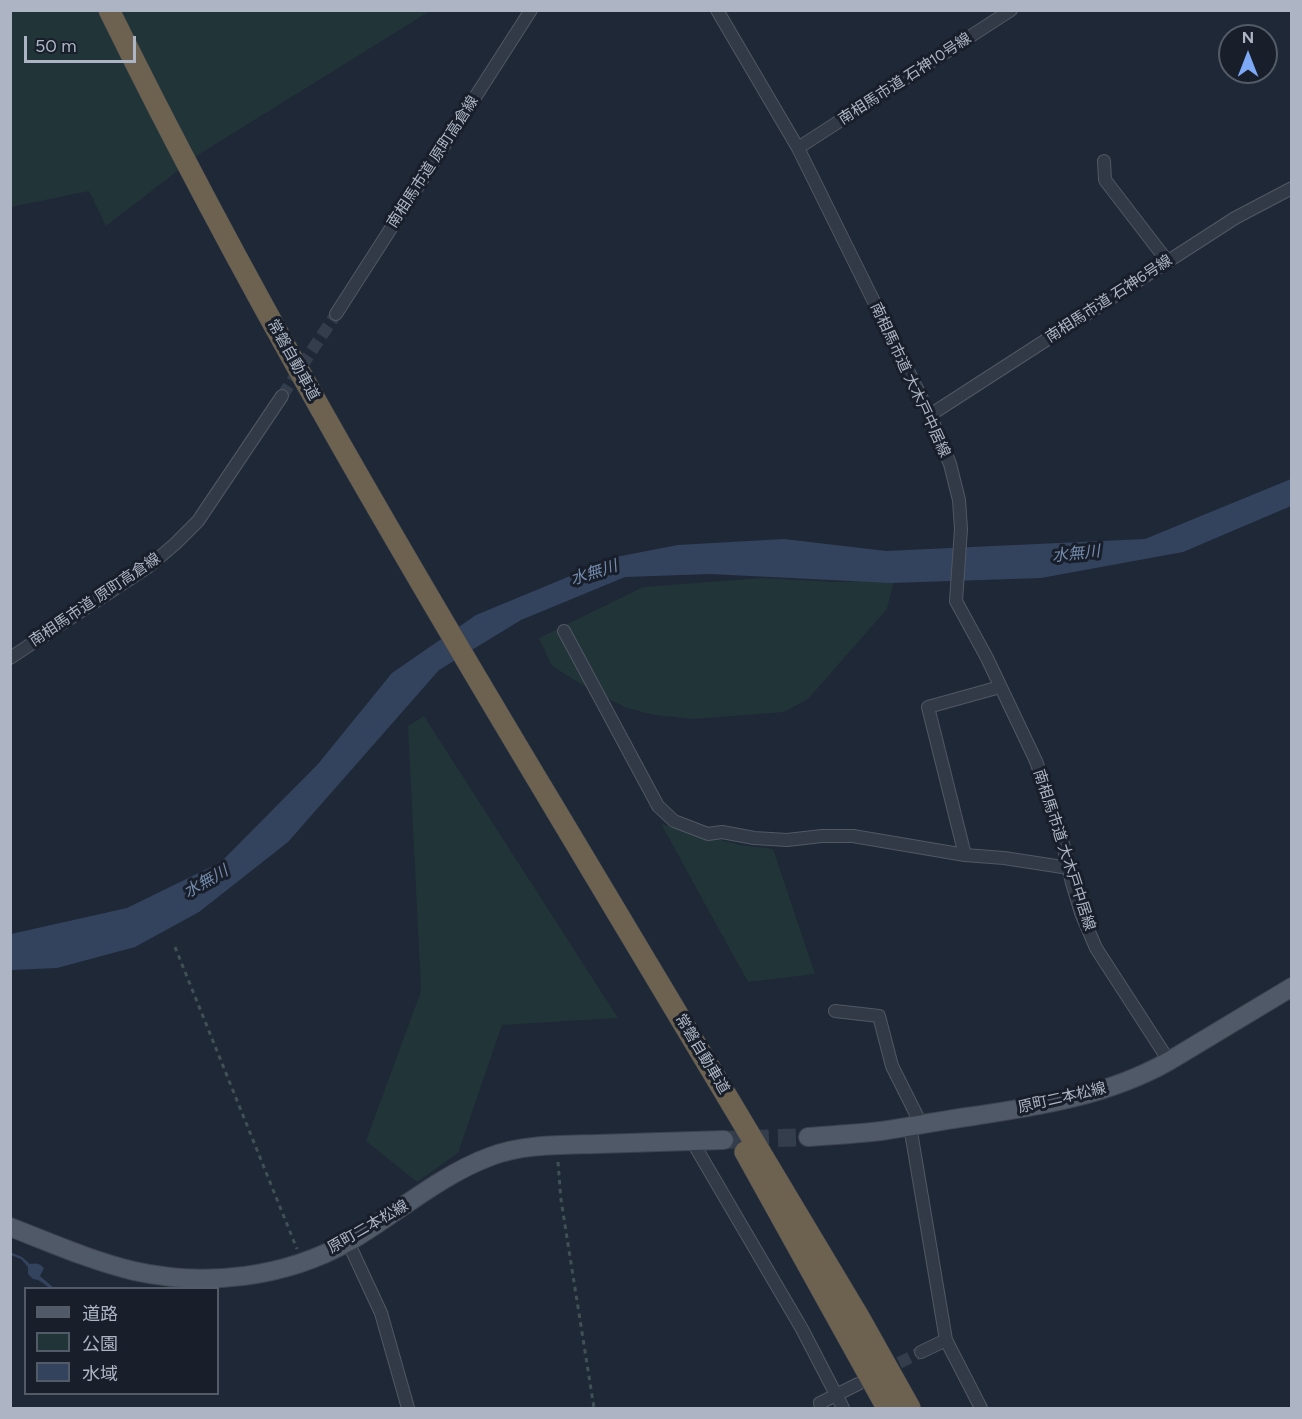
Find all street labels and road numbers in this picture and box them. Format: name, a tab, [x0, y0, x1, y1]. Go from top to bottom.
street label: 南相馬市道 石神10号線	[835, 29, 975, 129]
street label: 南相馬市道 原町高倉線	[384, 93, 482, 231]
street label: 南相馬市道 石神6号線	[1042, 251, 1176, 347]
street label: 南相馬市道 大木戸中居線	[866, 300, 954, 460]
street label: 常磐自動車道	[263, 316, 323, 404]
street label: 南相馬市道 原町高倉線	[26, 550, 164, 650]
street label: 南相馬市道 大木戸中居線	[1029, 767, 1099, 933]
street label: 常磐自動車道	[671, 1011, 733, 1097]
street label: 原町二本松線	[1016, 1079, 1108, 1117]
street label: 原町二本松線	[325, 1197, 411, 1257]

